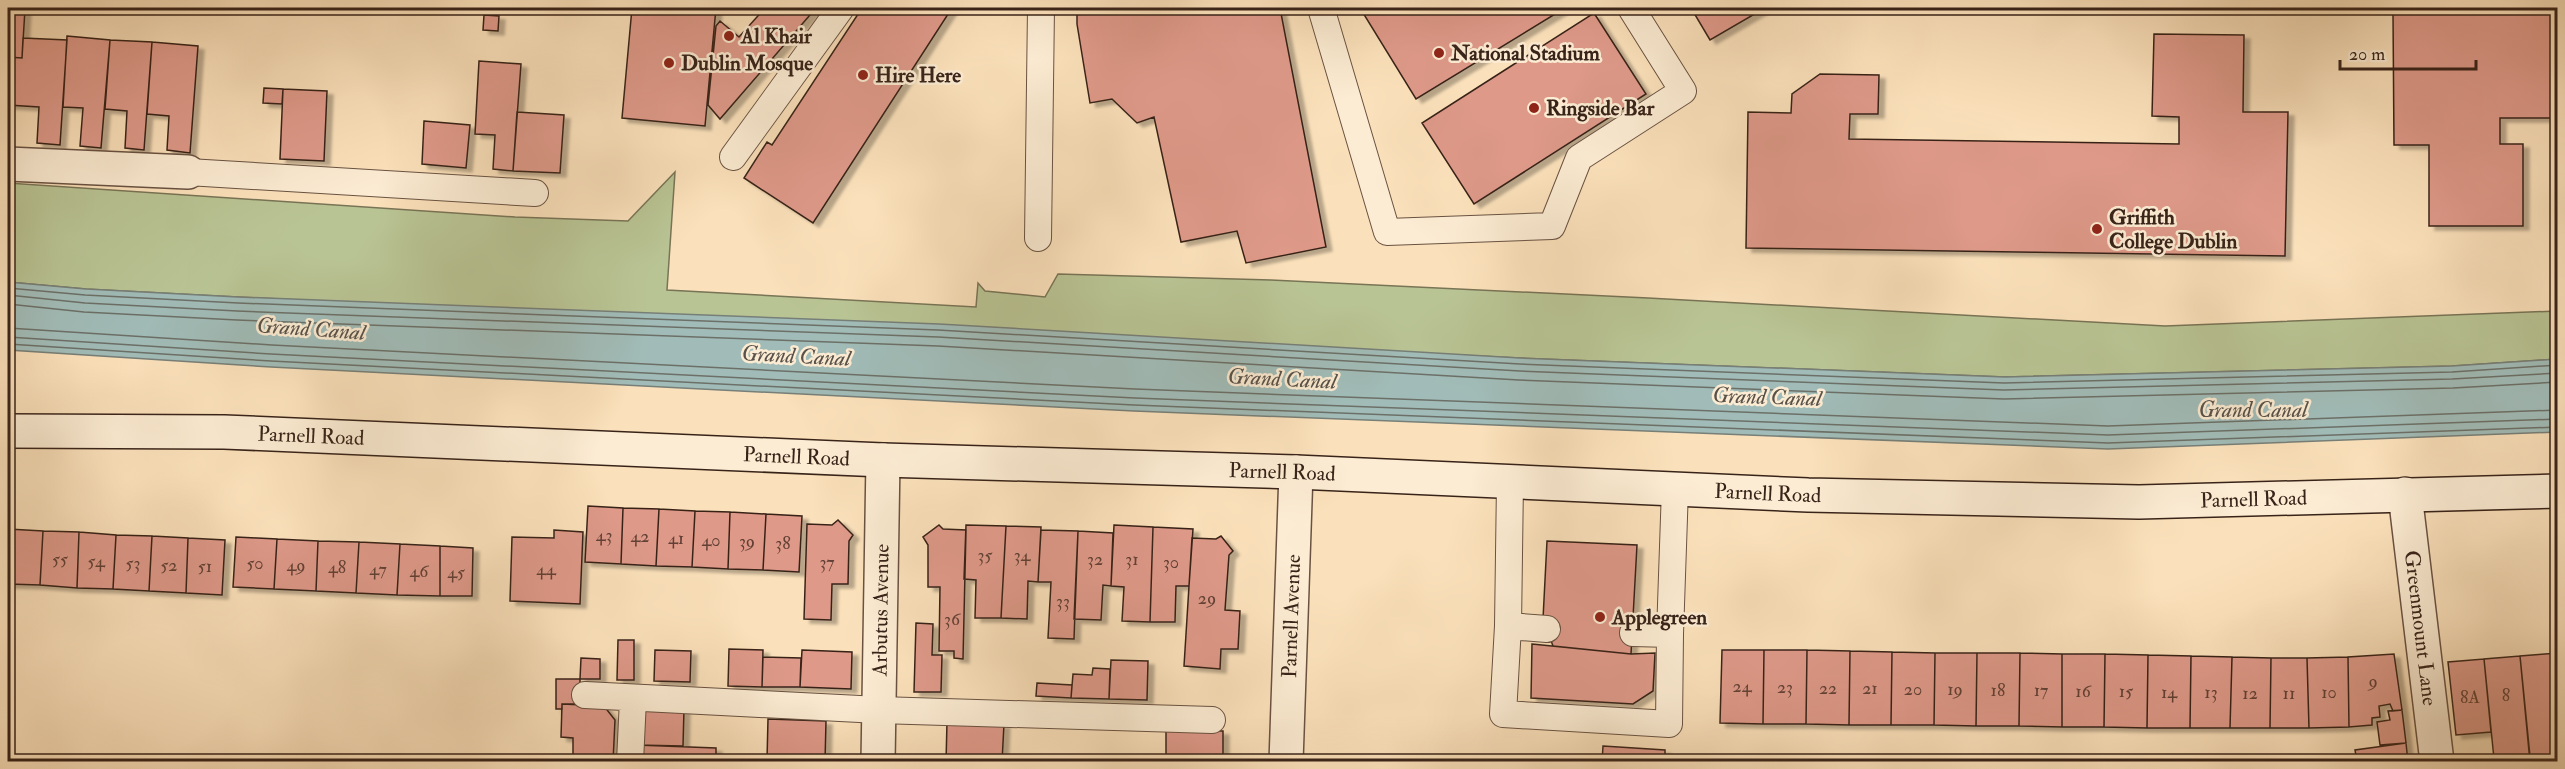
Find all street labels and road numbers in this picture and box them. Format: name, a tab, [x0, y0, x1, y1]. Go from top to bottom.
street label: Parnell Road	[257, 420, 366, 452]
street label: Parnell Road	[742, 441, 851, 473]
street label: Parnell Road	[1228, 457, 1337, 488]
street label: Parnell Road	[1714, 478, 1822, 509]
street label: Parnell Road	[2200, 485, 2308, 514]
street label: Arbutus Avenue	[866, 543, 896, 677]
street label: Greenmount Lane	[2398, 549, 2443, 708]
street label: Parnell Avenue	[1276, 554, 1307, 678]

